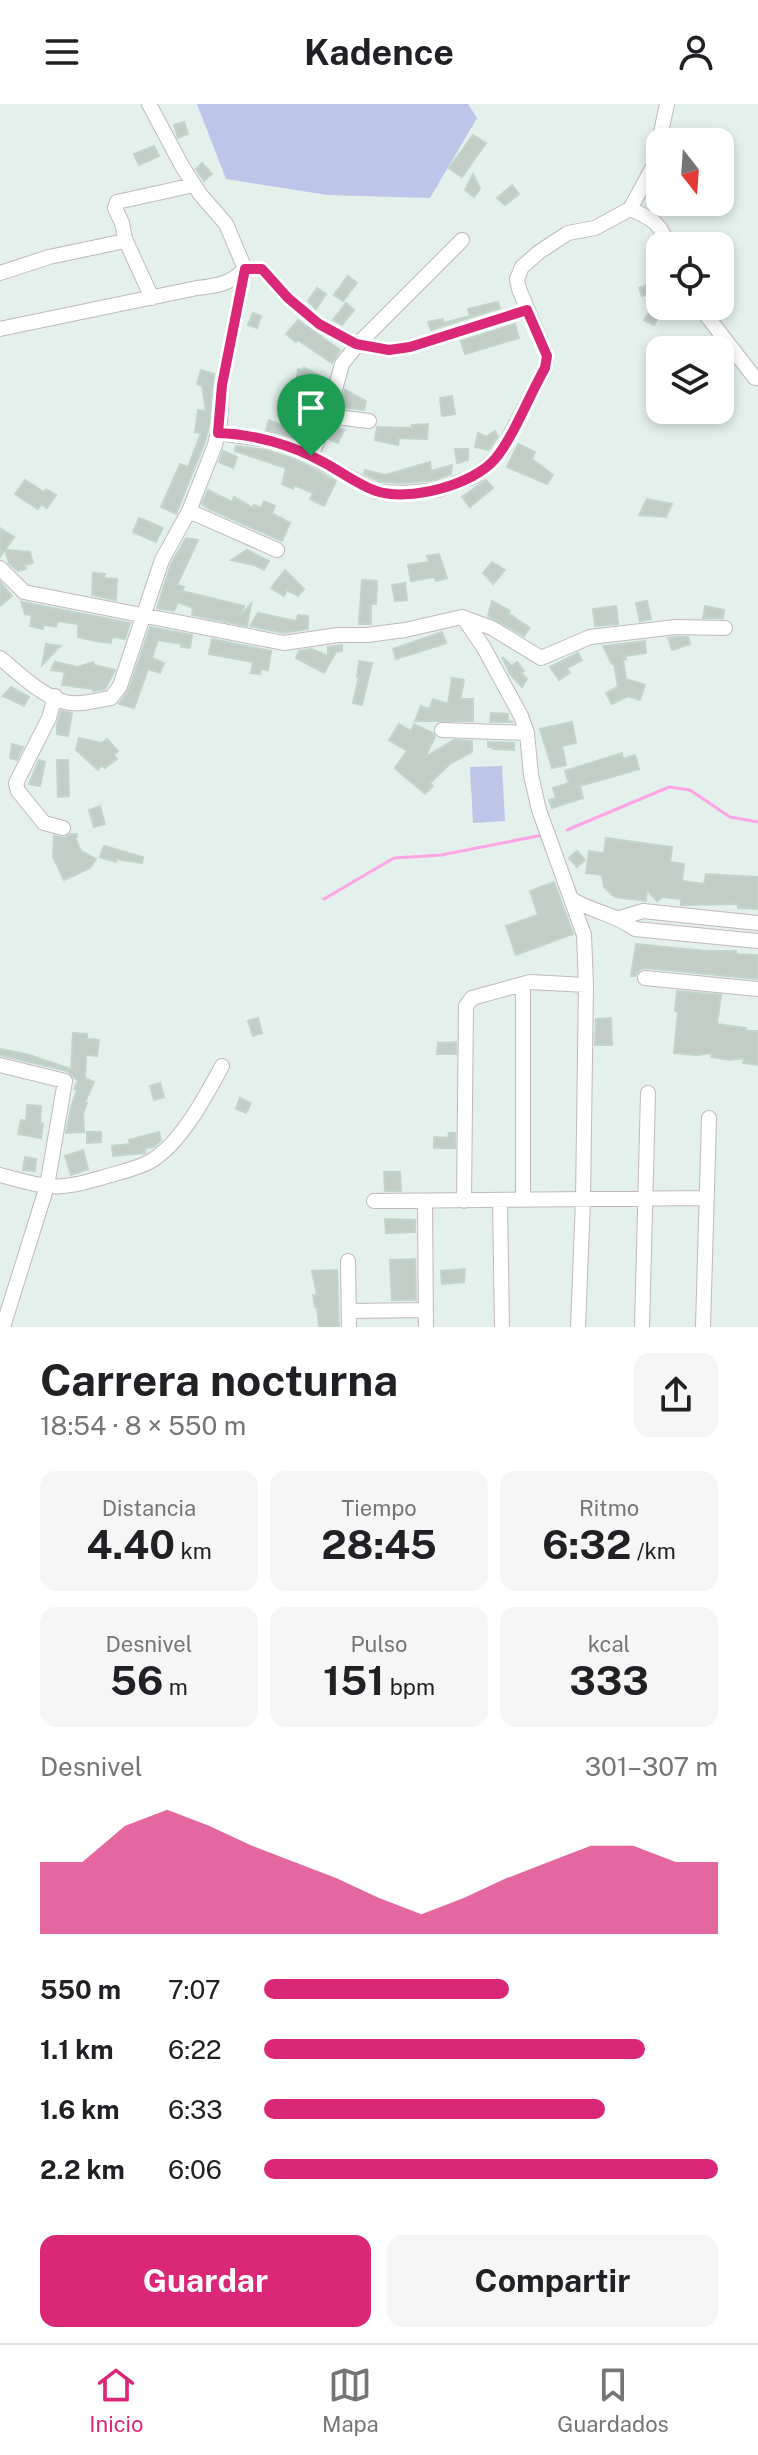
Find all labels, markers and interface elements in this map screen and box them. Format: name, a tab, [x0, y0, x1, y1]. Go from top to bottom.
icon: menu	[40, 30, 84, 74]
icon: person	[674, 30, 718, 74]
text: Kadence	[304, 31, 454, 73]
north arrow	[646, 128, 734, 216]
map controls	[646, 128, 734, 424]
button: locate	[646, 232, 734, 320]
button: layers	[646, 336, 734, 424]
pin	[277, 374, 345, 456]
icon: arrive	[289, 386, 333, 430]
button: share	[634, 1353, 718, 1437]
text: Carrera nocturna	[40, 1354, 398, 1406]
text: 18:54 · 8 × 550 m	[40, 1410, 246, 1441]
text: Distancia	[102, 1495, 196, 1521]
text: Tiempo	[341, 1495, 417, 1521]
text: Ritmo	[579, 1495, 639, 1521]
text: 4.40	[86, 1521, 175, 1568]
text: 28:45	[321, 1521, 437, 1568]
text: 6:32	[542, 1521, 631, 1568]
text: km	[175, 1538, 212, 1564]
text: /km	[631, 1538, 676, 1564]
text: Desnivel	[106, 1631, 192, 1657]
text: Pulso	[351, 1631, 407, 1657]
text: kcal	[588, 1631, 630, 1657]
text: 56	[110, 1657, 164, 1704]
text: 151	[323, 1657, 384, 1704]
text: 333	[569, 1657, 649, 1704]
text: m	[164, 1674, 188, 1700]
text: bpm	[384, 1674, 435, 1700]
text: Desnivel	[40, 1751, 143, 1782]
text: 301–307 m	[585, 1751, 718, 1782]
text: 550 m	[40, 1974, 121, 2005]
text: 7:07	[168, 1974, 221, 2005]
text: 1.1 km	[40, 2034, 113, 2065]
text: 6:22	[168, 2034, 222, 2065]
text: 1.6 km	[40, 2094, 120, 2125]
text: 6:33	[168, 2094, 223, 2125]
text: 2.2 km	[40, 2154, 125, 2185]
text: 6:06	[168, 2154, 222, 2185]
button: Guardar	[40, 2235, 371, 2327]
button: Compartir	[387, 2235, 718, 2327]
tab: Inicio	[89, 2363, 143, 2437]
tab: Mapa	[322, 2363, 379, 2437]
tab: Guardados	[557, 2363, 669, 2437]

